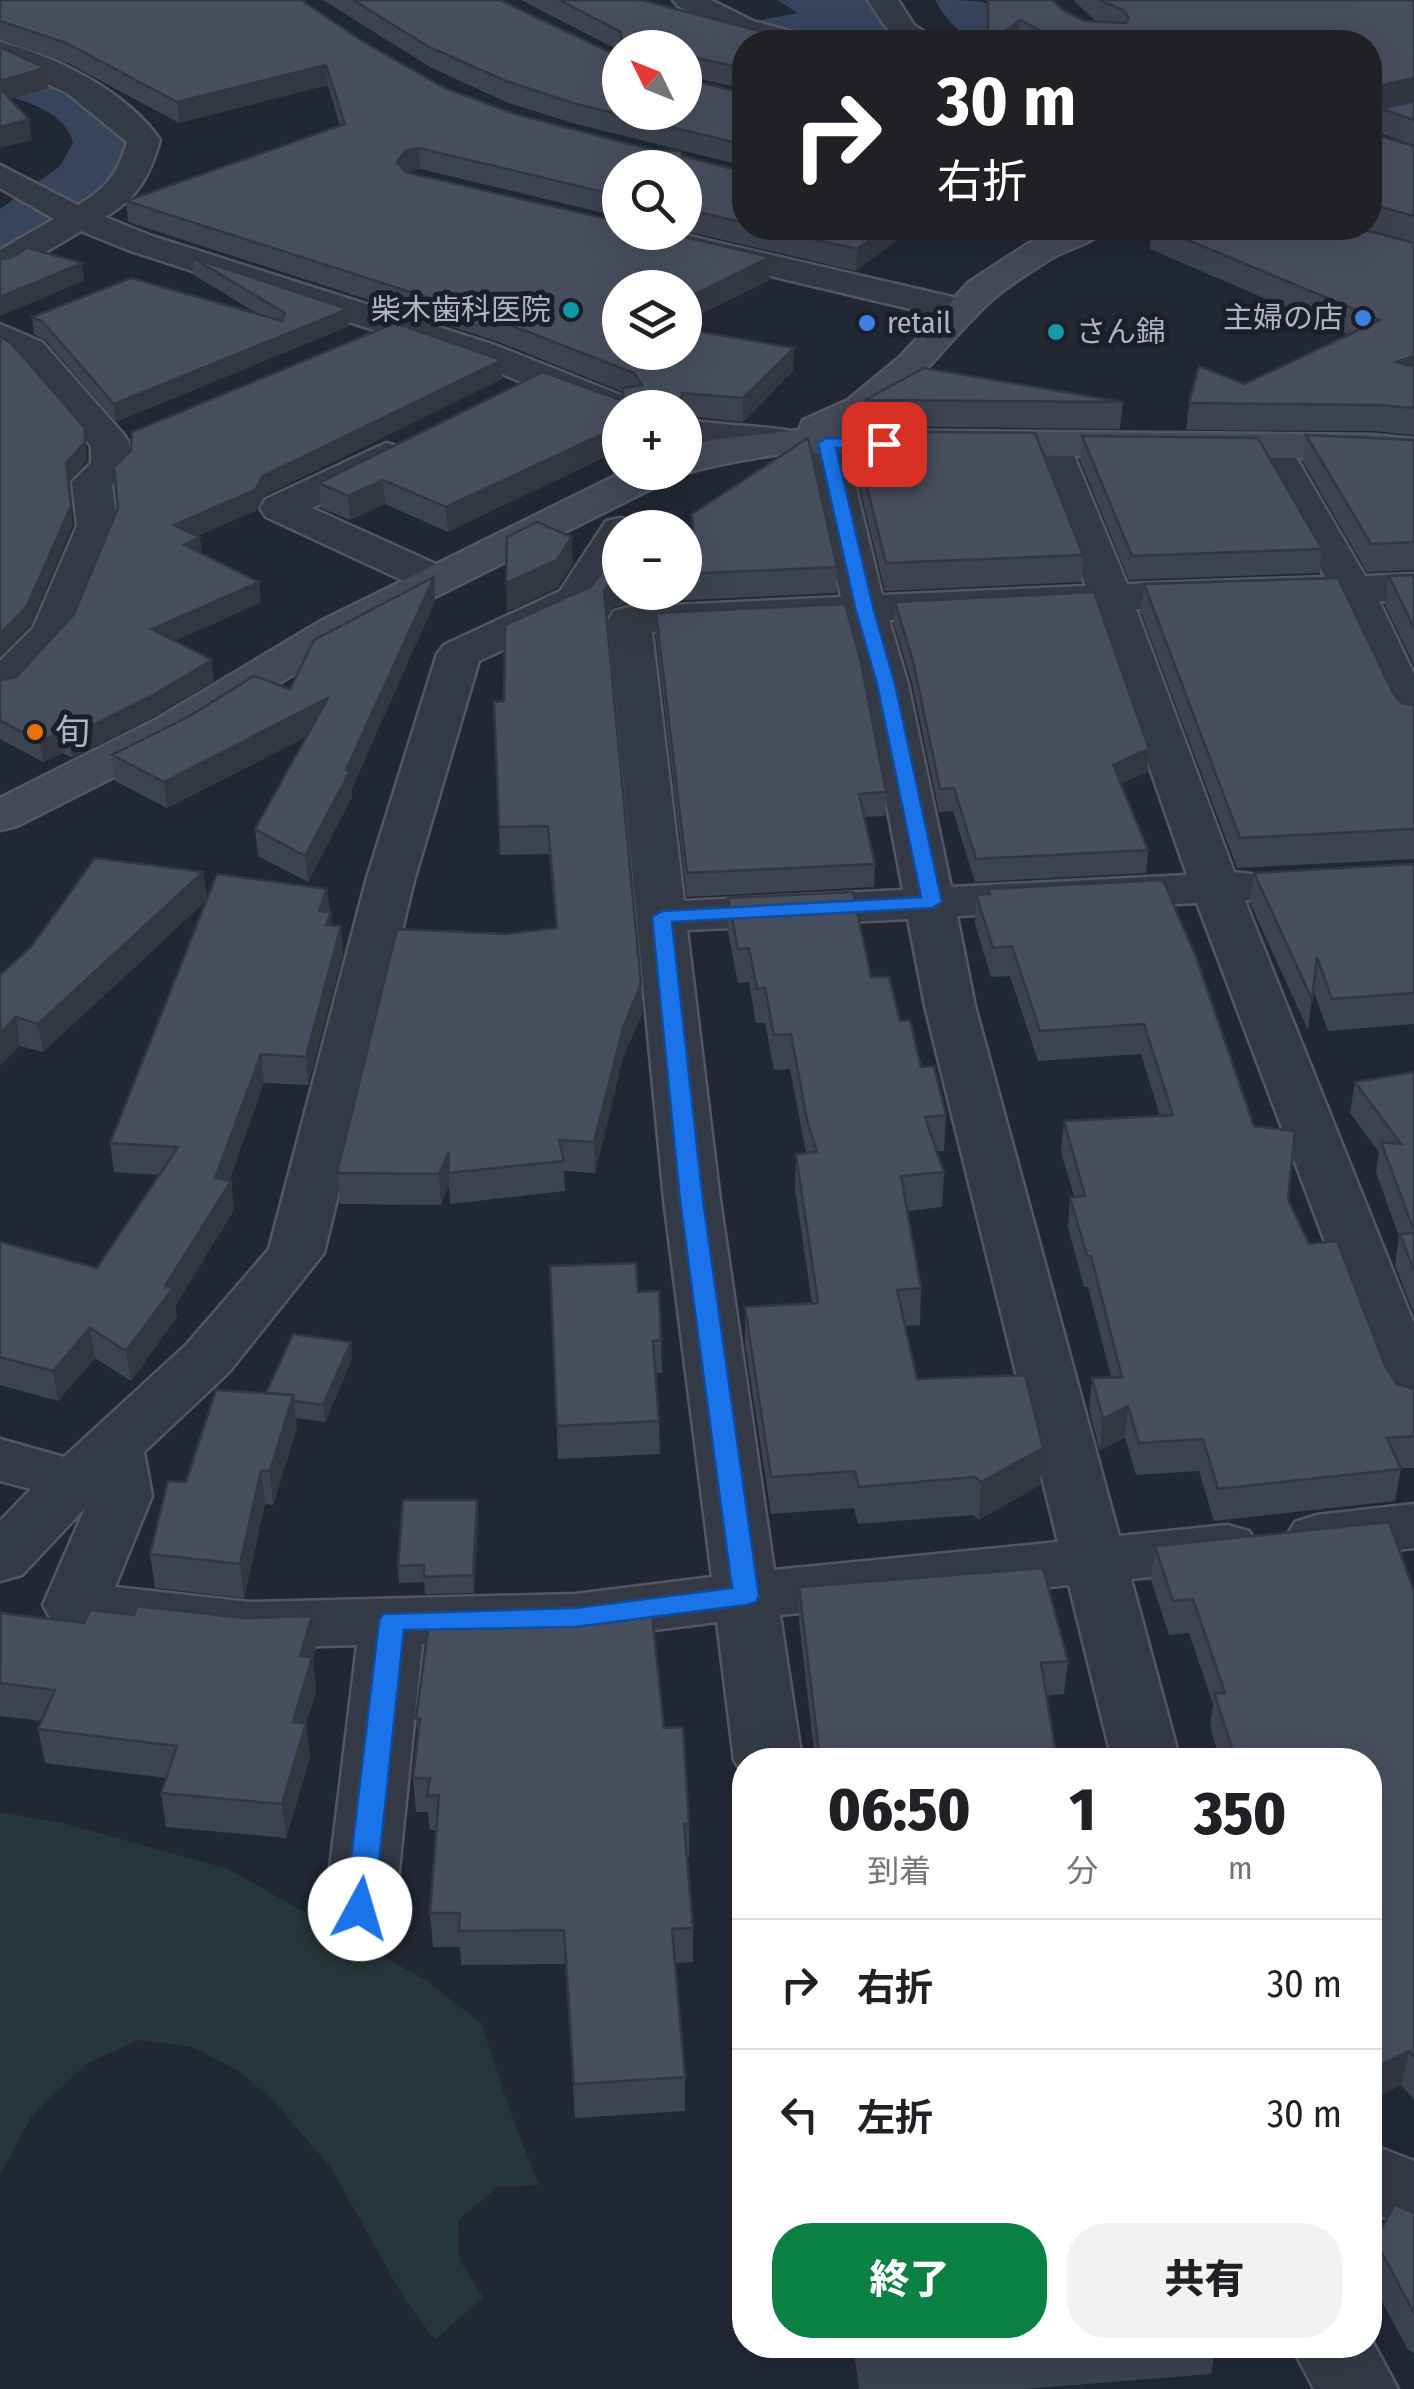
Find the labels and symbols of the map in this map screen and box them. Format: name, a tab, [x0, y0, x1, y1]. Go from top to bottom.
north arrow	[602, 30, 702, 130]
place label: 柴木歯科医院	[371, 292, 551, 328]
marker: 柴木歯科医院	[560, 299, 582, 321]
place label: 主婦の店	[1223, 300, 1343, 336]
place label: retail	[887, 305, 951, 341]
marker: 主婦の店	[1352, 307, 1374, 329]
marker: retail	[856, 312, 878, 334]
place label: さん錦	[1076, 314, 1166, 350]
marker: さん錦	[1045, 321, 1067, 343]
pin	[842, 402, 927, 487]
place label: 旬	[55, 711, 90, 753]
marker: 旬	[24, 721, 46, 743]
position arrow	[308, 1857, 412, 1961]

